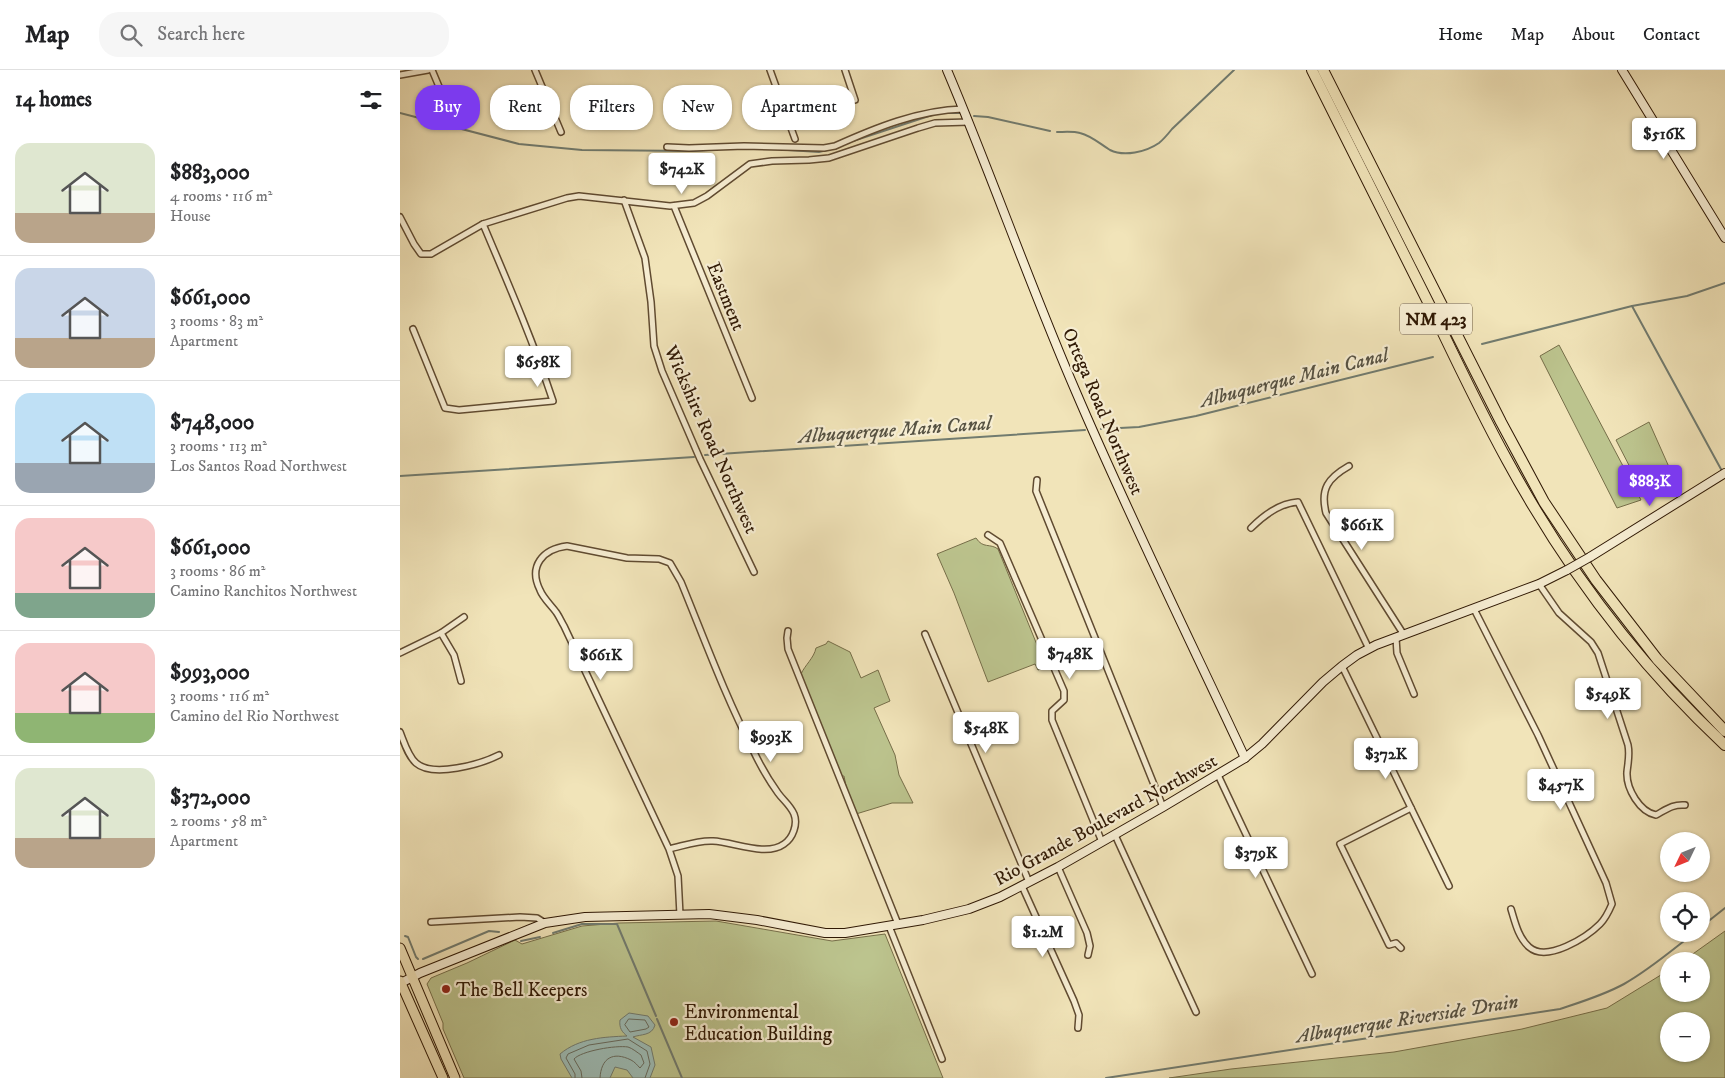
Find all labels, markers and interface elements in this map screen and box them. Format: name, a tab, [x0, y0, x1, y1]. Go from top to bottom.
search box	[99, 12, 449, 57]
text: Map	[25, 20, 69, 50]
icon: search	[117, 21, 145, 49]
text: Search here	[157, 23, 245, 46]
text: Home	[1438, 24, 1483, 46]
text: Map	[1511, 24, 1544, 46]
text: About	[1572, 24, 1615, 46]
text: Contact	[1643, 24, 1700, 46]
chip: Buy	[415, 85, 480, 130]
chip: Rent	[490, 85, 560, 130]
chip: Filters	[570, 85, 653, 130]
chip: New	[663, 85, 732, 130]
chip: Apartment	[742, 85, 855, 130]
icon: filters	[357, 86, 385, 114]
text: 14 homes	[15, 87, 92, 113]
pin: $516K	[1629, 118, 1699, 160]
text: $516K	[1643, 124, 1685, 144]
pin: $742K	[647, 152, 717, 195]
text: $742K	[659, 159, 705, 179]
text: $883,000	[170, 160, 250, 186]
icon: home	[55, 163, 115, 223]
text: 4 rooms · 116 m²	[170, 186, 272, 206]
text: House	[170, 206, 211, 226]
street label: Eastment	[701, 259, 750, 334]
text: $661,000	[170, 285, 250, 311]
icon: home	[55, 288, 115, 348]
road number: NM 423	[1400, 303, 1472, 334]
text: 3 rooms · 83 m²	[170, 311, 263, 331]
street label: Ortega Road Northwest	[1057, 325, 1148, 499]
text: Apartment	[170, 331, 238, 351]
street label: Wickshire Road Northwest	[658, 341, 762, 537]
water label: Albuquerque Main Canal	[1196, 343, 1393, 414]
pin: $658K	[503, 346, 573, 388]
text: $658K	[516, 352, 560, 372]
text: $748,000	[170, 410, 254, 436]
water label: Albuquerque Main Canal	[796, 411, 994, 450]
icon: home	[55, 413, 115, 473]
text: 3 rooms · 113 m²	[170, 436, 267, 456]
text: Los Santos Road Northwest	[170, 456, 347, 476]
pin: $883K	[1615, 464, 1685, 507]
text: $883K	[1629, 471, 1671, 491]
pin: $661K	[1327, 508, 1397, 551]
text: $661K	[1341, 515, 1383, 535]
text: $661,000	[170, 535, 250, 561]
icon: home	[55, 538, 115, 598]
text: 3 rooms · 86 m²	[170, 561, 265, 581]
text: Camino Ranchitos Northwest	[170, 581, 357, 601]
pin: $661K	[566, 638, 636, 681]
pin: $748K	[1035, 638, 1105, 680]
text: $748K	[1047, 644, 1093, 664]
text: $661K	[580, 645, 622, 665]
text: $993,000	[170, 660, 250, 686]
icon: home	[55, 663, 115, 723]
pin: $549K	[1573, 678, 1643, 720]
text: $549K	[1586, 684, 1630, 704]
text: 3 rooms · 116 m²	[170, 686, 269, 706]
text: Camino del Rio Northwest	[170, 706, 339, 726]
pin: $548K	[951, 712, 1021, 754]
text: $548K	[964, 718, 1008, 738]
pin: $993K	[736, 720, 806, 763]
text: $993K	[750, 727, 792, 747]
pin: $372K	[1351, 738, 1421, 780]
text: $372K	[1365, 744, 1407, 764]
street label: Rio Grande Boulevard Northwest	[990, 749, 1221, 891]
pin: $457K	[1526, 768, 1596, 811]
text: $457K	[1538, 775, 1584, 795]
text: $372,000	[170, 785, 250, 811]
icon: home	[55, 788, 115, 848]
text: 2 rooms · 58 m²	[170, 811, 267, 831]
text: Apartment	[170, 831, 238, 851]
north arrow	[1660, 832, 1710, 882]
map controls	[1660, 832, 1710, 1062]
pin: $379K	[1221, 836, 1291, 879]
text: $379K	[1235, 843, 1277, 863]
button: locate	[1660, 892, 1710, 942]
pin: $1.2M	[1008, 916, 1078, 958]
text: $1.2M	[1023, 922, 1063, 942]
button: +	[1660, 952, 1710, 1002]
place label: The Bell Keepers	[456, 979, 587, 1002]
marker: The Bell Keepers	[440, 983, 452, 995]
water label: Albuquerque Riverside Drain	[1292, 990, 1520, 1050]
place label: Environmental Education Building	[684, 1001, 833, 1046]
button: −	[1660, 1012, 1710, 1062]
marker: Environmental Education Building	[668, 1016, 680, 1028]

